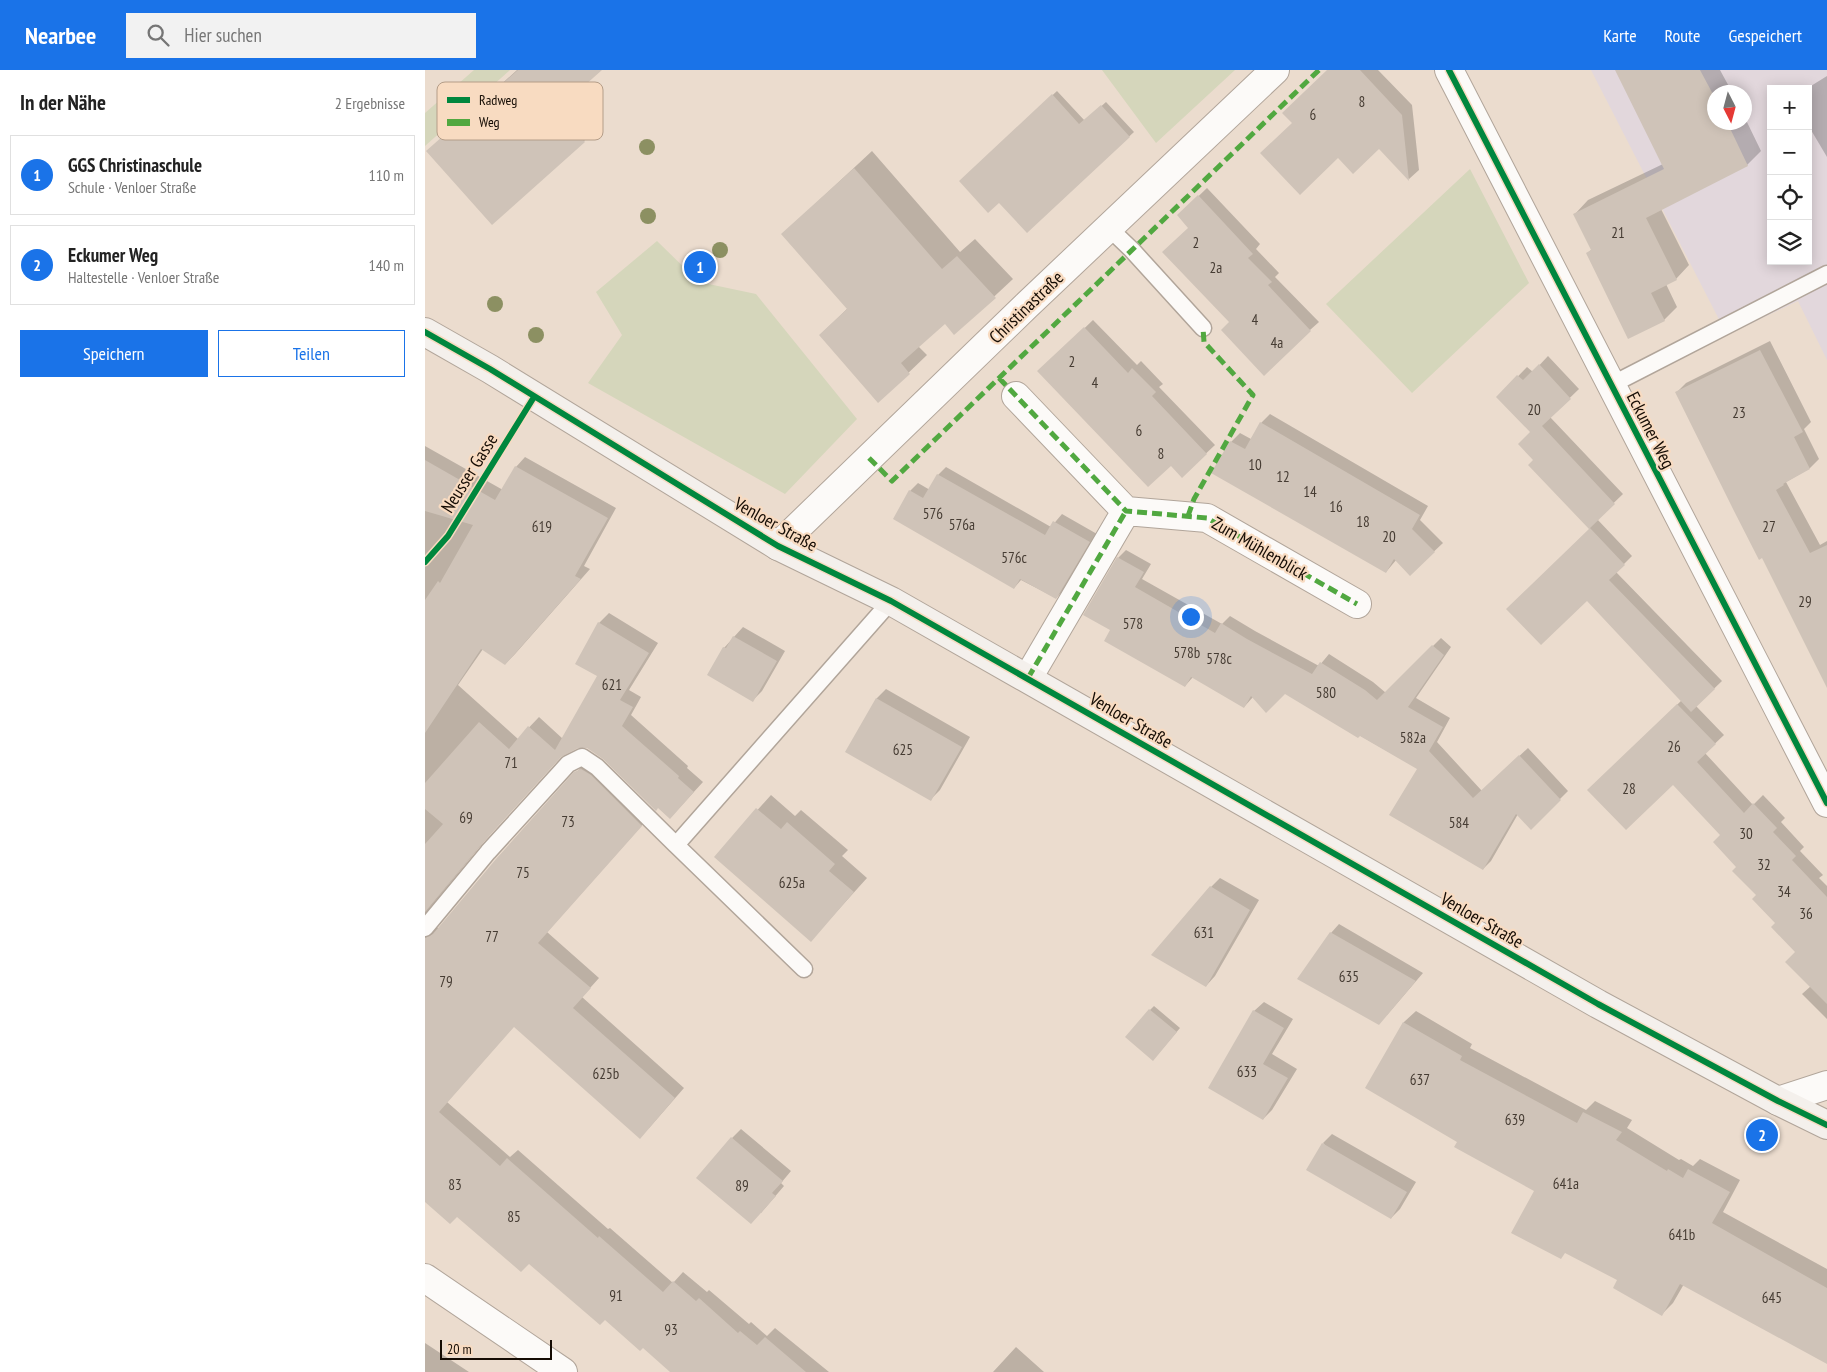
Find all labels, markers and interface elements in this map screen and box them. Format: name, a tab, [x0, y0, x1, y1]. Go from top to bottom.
search box	[126, 13, 476, 58]
text: Nearbee	[25, 20, 96, 51]
icon: search	[144, 21, 172, 49]
text: Hier suchen	[184, 23, 262, 47]
text: Karte	[1603, 24, 1637, 47]
text: Route	[1665, 24, 1700, 47]
text: Gespeichert	[1728, 24, 1802, 47]
legend	[437, 82, 603, 140]
north arrow	[1707, 85, 1752, 130]
map controls	[1767, 85, 1812, 265]
button: +	[1767, 85, 1812, 130]
text: In der Nähe	[20, 89, 106, 116]
text: Radweg	[479, 91, 517, 109]
house number: 8	[1359, 92, 1365, 111]
text: 2 Ergebnisse	[335, 93, 405, 113]
house number: 6	[1310, 105, 1317, 124]
text: Weg	[479, 113, 500, 131]
button: −	[1767, 130, 1812, 175]
text: GGS Christinaschule	[68, 153, 202, 177]
text: 1	[33, 165, 41, 185]
text: 110 m	[369, 165, 404, 185]
button: locate	[1767, 175, 1812, 220]
text: Schule · Venloer Straße	[68, 177, 196, 197]
button: layers	[1767, 220, 1812, 265]
house number: 21	[1611, 223, 1625, 242]
house number: 2	[1193, 233, 1199, 252]
text: Eckumer Weg	[68, 243, 158, 267]
pin: 1	[684, 248, 716, 286]
text: 2	[33, 255, 41, 275]
text: 140 m	[369, 255, 404, 275]
house number: 2a	[1210, 258, 1222, 277]
street label: Christinastraße	[984, 266, 1068, 348]
text: Haltestelle · Venloer Straße	[68, 267, 219, 287]
house number: 4	[1252, 310, 1259, 329]
button: Speichern	[20, 330, 208, 377]
button: Teilen	[218, 330, 405, 377]
house number: 4a	[1271, 333, 1283, 352]
house number: 2	[1069, 352, 1075, 371]
house number: 4	[1092, 373, 1099, 392]
street label: Eckumer Weg	[1622, 388, 1680, 472]
house number: 20	[1527, 400, 1541, 419]
house number: 23	[1732, 403, 1746, 422]
house number: 6	[1136, 421, 1143, 440]
street label: Neusser Gasse	[436, 429, 502, 517]
house number: 8	[1158, 444, 1164, 463]
house number: 10	[1248, 455, 1262, 474]
house number: 12	[1276, 467, 1290, 486]
house number: 14	[1303, 482, 1317, 501]
street label: Venloer Straße	[729, 491, 822, 556]
house number: 16	[1329, 497, 1343, 516]
house number: 576	[923, 504, 943, 523]
street label: Zum Mühlenblick	[1208, 511, 1312, 585]
house number: 18	[1356, 512, 1370, 531]
house number: 576a	[949, 515, 975, 534]
house number: 619	[532, 517, 552, 536]
house number: 27	[1762, 517, 1776, 536]
house number: 20	[1382, 527, 1396, 546]
house number: 576c	[1001, 548, 1027, 567]
house number: 29	[1798, 592, 1812, 611]
your location	[1178, 604, 1204, 630]
house number: 578	[1123, 614, 1143, 633]
house number: 578b	[1174, 643, 1200, 662]
house number: 578c	[1206, 649, 1232, 668]
house number: 621	[602, 675, 622, 694]
house number: 580	[1316, 683, 1336, 702]
street label: Venloer Straße	[1085, 687, 1177, 753]
house number: 582a	[1400, 728, 1426, 747]
house number: 26	[1667, 737, 1681, 756]
house number: 625	[893, 740, 913, 759]
house number: 71	[504, 753, 518, 772]
house number: 28	[1622, 779, 1636, 798]
house number: 69	[459, 808, 473, 827]
house number: 73	[561, 812, 575, 831]
house number: 584	[1449, 813, 1469, 832]
house number: 30	[1739, 824, 1753, 843]
house number: 32	[1757, 855, 1771, 874]
house number: 75	[516, 863, 530, 882]
house number: 625a	[779, 873, 805, 892]
house number: 34	[1777, 882, 1791, 901]
street label: Venloer Straße	[1436, 887, 1528, 953]
house number: 36	[1799, 904, 1813, 923]
house number: 631	[1194, 923, 1214, 942]
house number: 77	[485, 927, 499, 946]
house number: 635	[1339, 967, 1359, 986]
house number: 79	[439, 972, 453, 991]
house number: 633	[1237, 1062, 1257, 1081]
house number: 625b	[593, 1064, 619, 1083]
house number: 637	[1410, 1070, 1430, 1089]
house number: 639	[1505, 1110, 1525, 1129]
pin: 2	[1746, 1116, 1778, 1154]
house number: 641a	[1553, 1174, 1579, 1193]
house number: 83	[448, 1175, 462, 1194]
house number: 89	[735, 1176, 749, 1195]
house number: 85	[507, 1207, 521, 1226]
house number: 641b	[1669, 1225, 1695, 1244]
house number: 91	[609, 1286, 623, 1305]
house number: 645	[1762, 1288, 1782, 1307]
house number: 93	[664, 1320, 678, 1339]
scale bar	[440, 1337, 553, 1360]
text: 20 m	[447, 1340, 472, 1358]

